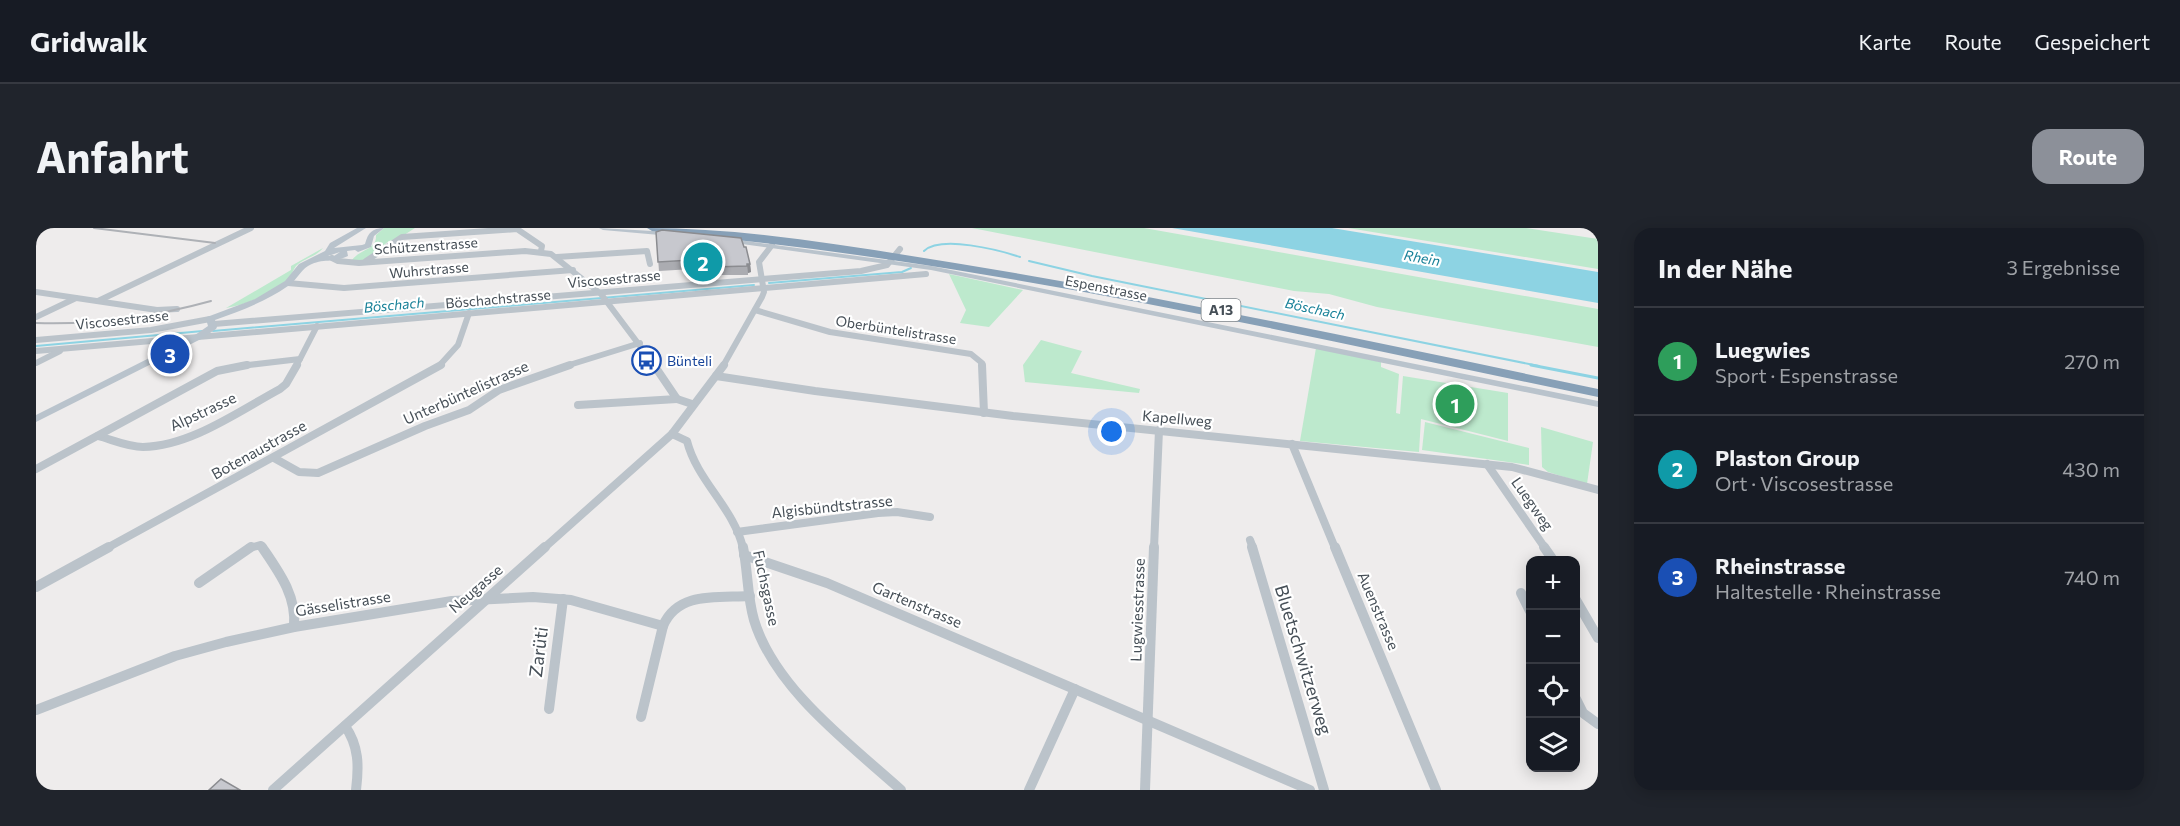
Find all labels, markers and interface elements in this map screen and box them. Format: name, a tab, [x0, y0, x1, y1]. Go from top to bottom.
text: Gridwalk	[30, 24, 148, 58]
text: Karte	[1858, 29, 1911, 54]
text: Route	[1944, 29, 2002, 54]
text: Gespeichert	[2035, 29, 2150, 54]
button: Route	[2032, 129, 2144, 184]
text: Anfahrt	[36, 130, 189, 182]
street label: Schützenstrasse	[373, 233, 478, 258]
pin: 2	[684, 240, 722, 285]
water label: Rhein	[1403, 246, 1441, 269]
text: In der Nähe	[1658, 252, 1793, 283]
text: 3 Ergebnisse	[2007, 255, 2120, 279]
street label: Wuhrstrasse	[389, 258, 469, 281]
street label: Viscosestrasse	[567, 266, 661, 291]
street label: Espenstrasse	[1064, 271, 1149, 304]
street label: Böschachstrasse	[445, 285, 551, 312]
water label: Böschach	[363, 293, 425, 316]
water label: Böschach	[1284, 294, 1347, 323]
road number: A13	[1202, 299, 1240, 321]
street label: Viscosestrasse	[75, 306, 169, 333]
street label: Oberbüntelistrasse	[835, 312, 958, 347]
pin: 3	[150, 332, 190, 376]
text: Luegwies	[1715, 336, 1810, 363]
bus stop icon: Bünteli	[630, 345, 662, 377]
text: 1	[1673, 349, 1682, 373]
text: 270 m	[2064, 349, 2120, 373]
place label: Bünteli	[667, 352, 712, 369]
street label: Unterbüntelistrasse	[400, 356, 531, 428]
text: Sport · Espenstrasse	[1715, 363, 1898, 387]
pin: 1	[1436, 382, 1474, 426]
street label: Alpstrasse	[167, 388, 239, 434]
street label: Kapellweg	[1141, 406, 1213, 430]
street label: Botenaustrasse	[208, 416, 309, 483]
your location	[1097, 417, 1126, 446]
text: Plaston Group	[1715, 444, 1860, 471]
text: 2	[1672, 457, 1683, 481]
text: 430 m	[2062, 457, 2120, 481]
text: Ort · Viscosestrasse	[1715, 471, 1893, 495]
street label: Luegweg	[1508, 473, 1558, 533]
street label: Algisbündtstrasse	[770, 491, 893, 521]
street label: Fuchsgasse	[750, 548, 784, 627]
text: Rheinstrasse	[1715, 552, 1845, 579]
map controls	[1526, 556, 1580, 772]
button: +	[1526, 556, 1580, 610]
street label: Lugwiesstrasse	[1126, 558, 1148, 662]
street label: Neugasse	[445, 560, 506, 616]
text: 3	[1672, 565, 1683, 589]
text: 740 m	[2064, 565, 2120, 589]
street label: Auenstrasse	[1354, 569, 1404, 653]
street label: Gartenstrasse	[870, 577, 965, 631]
text: Haltestelle · Rheinstrasse	[1715, 579, 1941, 603]
street label: Bluetschwitzerweg	[1271, 582, 1337, 738]
street label: Gässelistrasse	[294, 587, 392, 619]
button: −	[1526, 610, 1580, 664]
street label: Zarüti	[524, 625, 552, 678]
button: locate	[1526, 664, 1580, 718]
button: layers	[1526, 718, 1580, 772]

